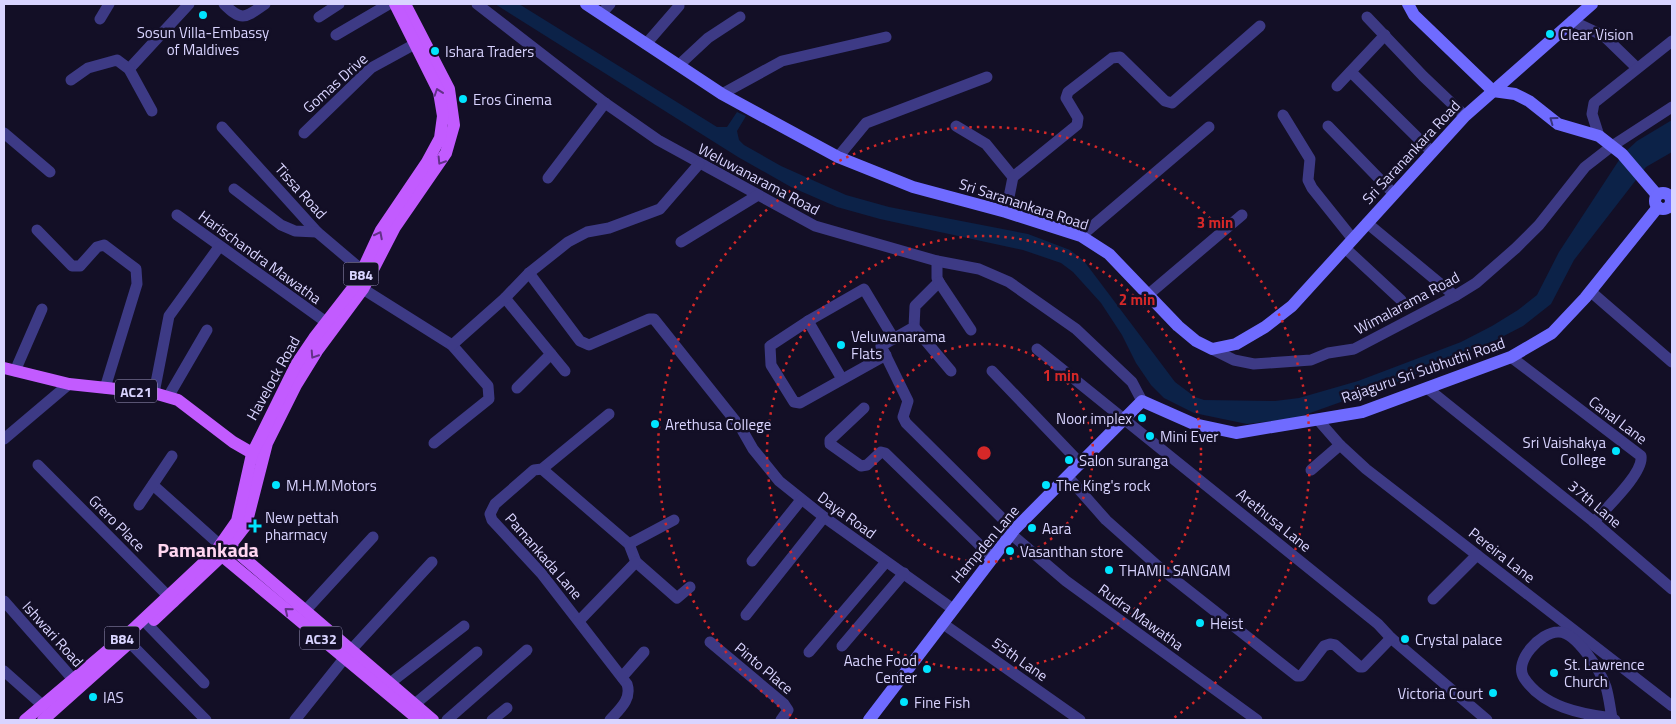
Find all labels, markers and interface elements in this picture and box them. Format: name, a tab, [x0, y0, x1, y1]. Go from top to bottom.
marker: Sosun Villa-Embassy of Maldives	[197, 9, 209, 21]
place label: Sosun Villa-Embassy of Maldives	[137, 21, 269, 61]
place label: Clear Vision	[1560, 23, 1633, 46]
marker: Clear Vision	[1544, 28, 1556, 40]
place label: Ishara Traders	[445, 40, 534, 63]
marker: Ishara Traders	[429, 45, 441, 57]
street label: Gomas Drive	[297, 48, 373, 118]
one-way arrow	[434, 88, 444, 97]
place label: Eros Cinema	[473, 88, 552, 111]
marker: Eros Cinema	[457, 93, 469, 105]
street label: Sri Saranankara Road	[1357, 95, 1465, 209]
one-way arrow	[1549, 117, 1559, 126]
street label: Weluwanarama Road	[694, 137, 824, 221]
one-way arrow	[438, 155, 447, 165]
street label: Tissa Road	[270, 158, 332, 224]
street label: Sri Saranankara Road	[956, 172, 1092, 236]
street label: Harischandra Mawatha	[194, 204, 327, 310]
text: 3 min	[1197, 211, 1233, 234]
one-way arrow	[373, 232, 383, 241]
road number: B84	[344, 262, 378, 286]
street label: Wimalarama Road	[1350, 266, 1464, 340]
text: 2 min	[1119, 288, 1155, 311]
place label: Veluwanarama Flats	[851, 325, 946, 365]
street label: Rajaguru Sri Subhuthi Road	[1338, 331, 1508, 409]
street label: Havelock Road	[240, 332, 306, 424]
marker: Veluwanarama Flats	[835, 339, 847, 351]
one-way arrow	[311, 350, 321, 359]
text: 1 min	[1043, 364, 1079, 387]
road number: AC21	[115, 380, 157, 402]
street label: Canal Lane	[1584, 390, 1652, 450]
place label: Noor implex	[1056, 407, 1132, 430]
marker: Noor implex	[1136, 412, 1148, 424]
place label: Arethusa College	[665, 413, 771, 436]
marker: Arethusa College	[649, 418, 661, 430]
place label: Mini Ever	[1160, 425, 1219, 448]
marker: Mini Ever	[1144, 430, 1156, 442]
place label: Sri Vaishakya College	[1523, 431, 1606, 471]
centre of rings	[975, 444, 993, 462]
marker: Sri Vaishakya College	[1610, 445, 1622, 457]
place label: Salon suranga	[1079, 449, 1169, 472]
marker: Salon suranga	[1063, 454, 1075, 466]
place label: M.H.M.Motors	[286, 474, 377, 497]
place label: The King's rock	[1056, 474, 1150, 497]
street label: 37th Lane	[1563, 475, 1627, 533]
marker: M.H.M.Motors	[270, 479, 282, 491]
marker: The King's rock	[1040, 479, 1052, 491]
street label: Arethusa Lane	[1231, 482, 1317, 558]
street label: Daya Road	[813, 486, 881, 544]
street label: Grero Place	[83, 489, 151, 557]
street label: Hampden Lane	[946, 500, 1024, 588]
place label: New pettah pharmacy	[265, 506, 339, 546]
street label: Pamankada Lane	[500, 508, 588, 604]
place label: Aara	[1042, 517, 1072, 540]
marker: New pettah pharmacy	[249, 520, 261, 532]
marker: Aara	[1026, 522, 1038, 534]
street label: Pereira Lane	[1464, 522, 1540, 588]
district label: Pamankada	[157, 534, 259, 565]
place label: Vasanthan store	[1020, 540, 1123, 563]
marker: Vasanthan store	[1004, 545, 1016, 557]
place label: THAMIL SANGAM	[1119, 559, 1231, 582]
marker: THAMIL SANGAM	[1103, 564, 1115, 576]
street label: Rudra Mawatha	[1093, 578, 1189, 656]
street label: Ishwari Road	[17, 596, 89, 672]
one-way arrow	[285, 608, 294, 616]
place label: Heist	[1210, 612, 1244, 635]
marker: Heist	[1194, 617, 1206, 629]
road number: B84	[104, 626, 140, 650]
road number: AC32	[300, 626, 342, 650]
place label: Crystal palace	[1415, 628, 1502, 651]
street label: 55th Lane	[987, 631, 1053, 687]
marker: Crystal palace	[1399, 633, 1411, 645]
street label: Pinto Place	[730, 637, 798, 699]
place label: Aache Food Center	[844, 649, 917, 689]
place label: St. Lawrence Church	[1564, 653, 1645, 693]
marker: Aache Food Center	[921, 663, 933, 675]
marker: St. Lawrence Church	[1548, 667, 1560, 679]
place label: Victoria Court	[1398, 682, 1484, 705]
place label: IAS	[103, 686, 124, 709]
marker: Victoria Court	[1487, 687, 1499, 699]
marker: IAS	[87, 691, 99, 703]
place label: Fine Fish	[914, 691, 970, 714]
marker: Fine Fish	[898, 696, 910, 708]

